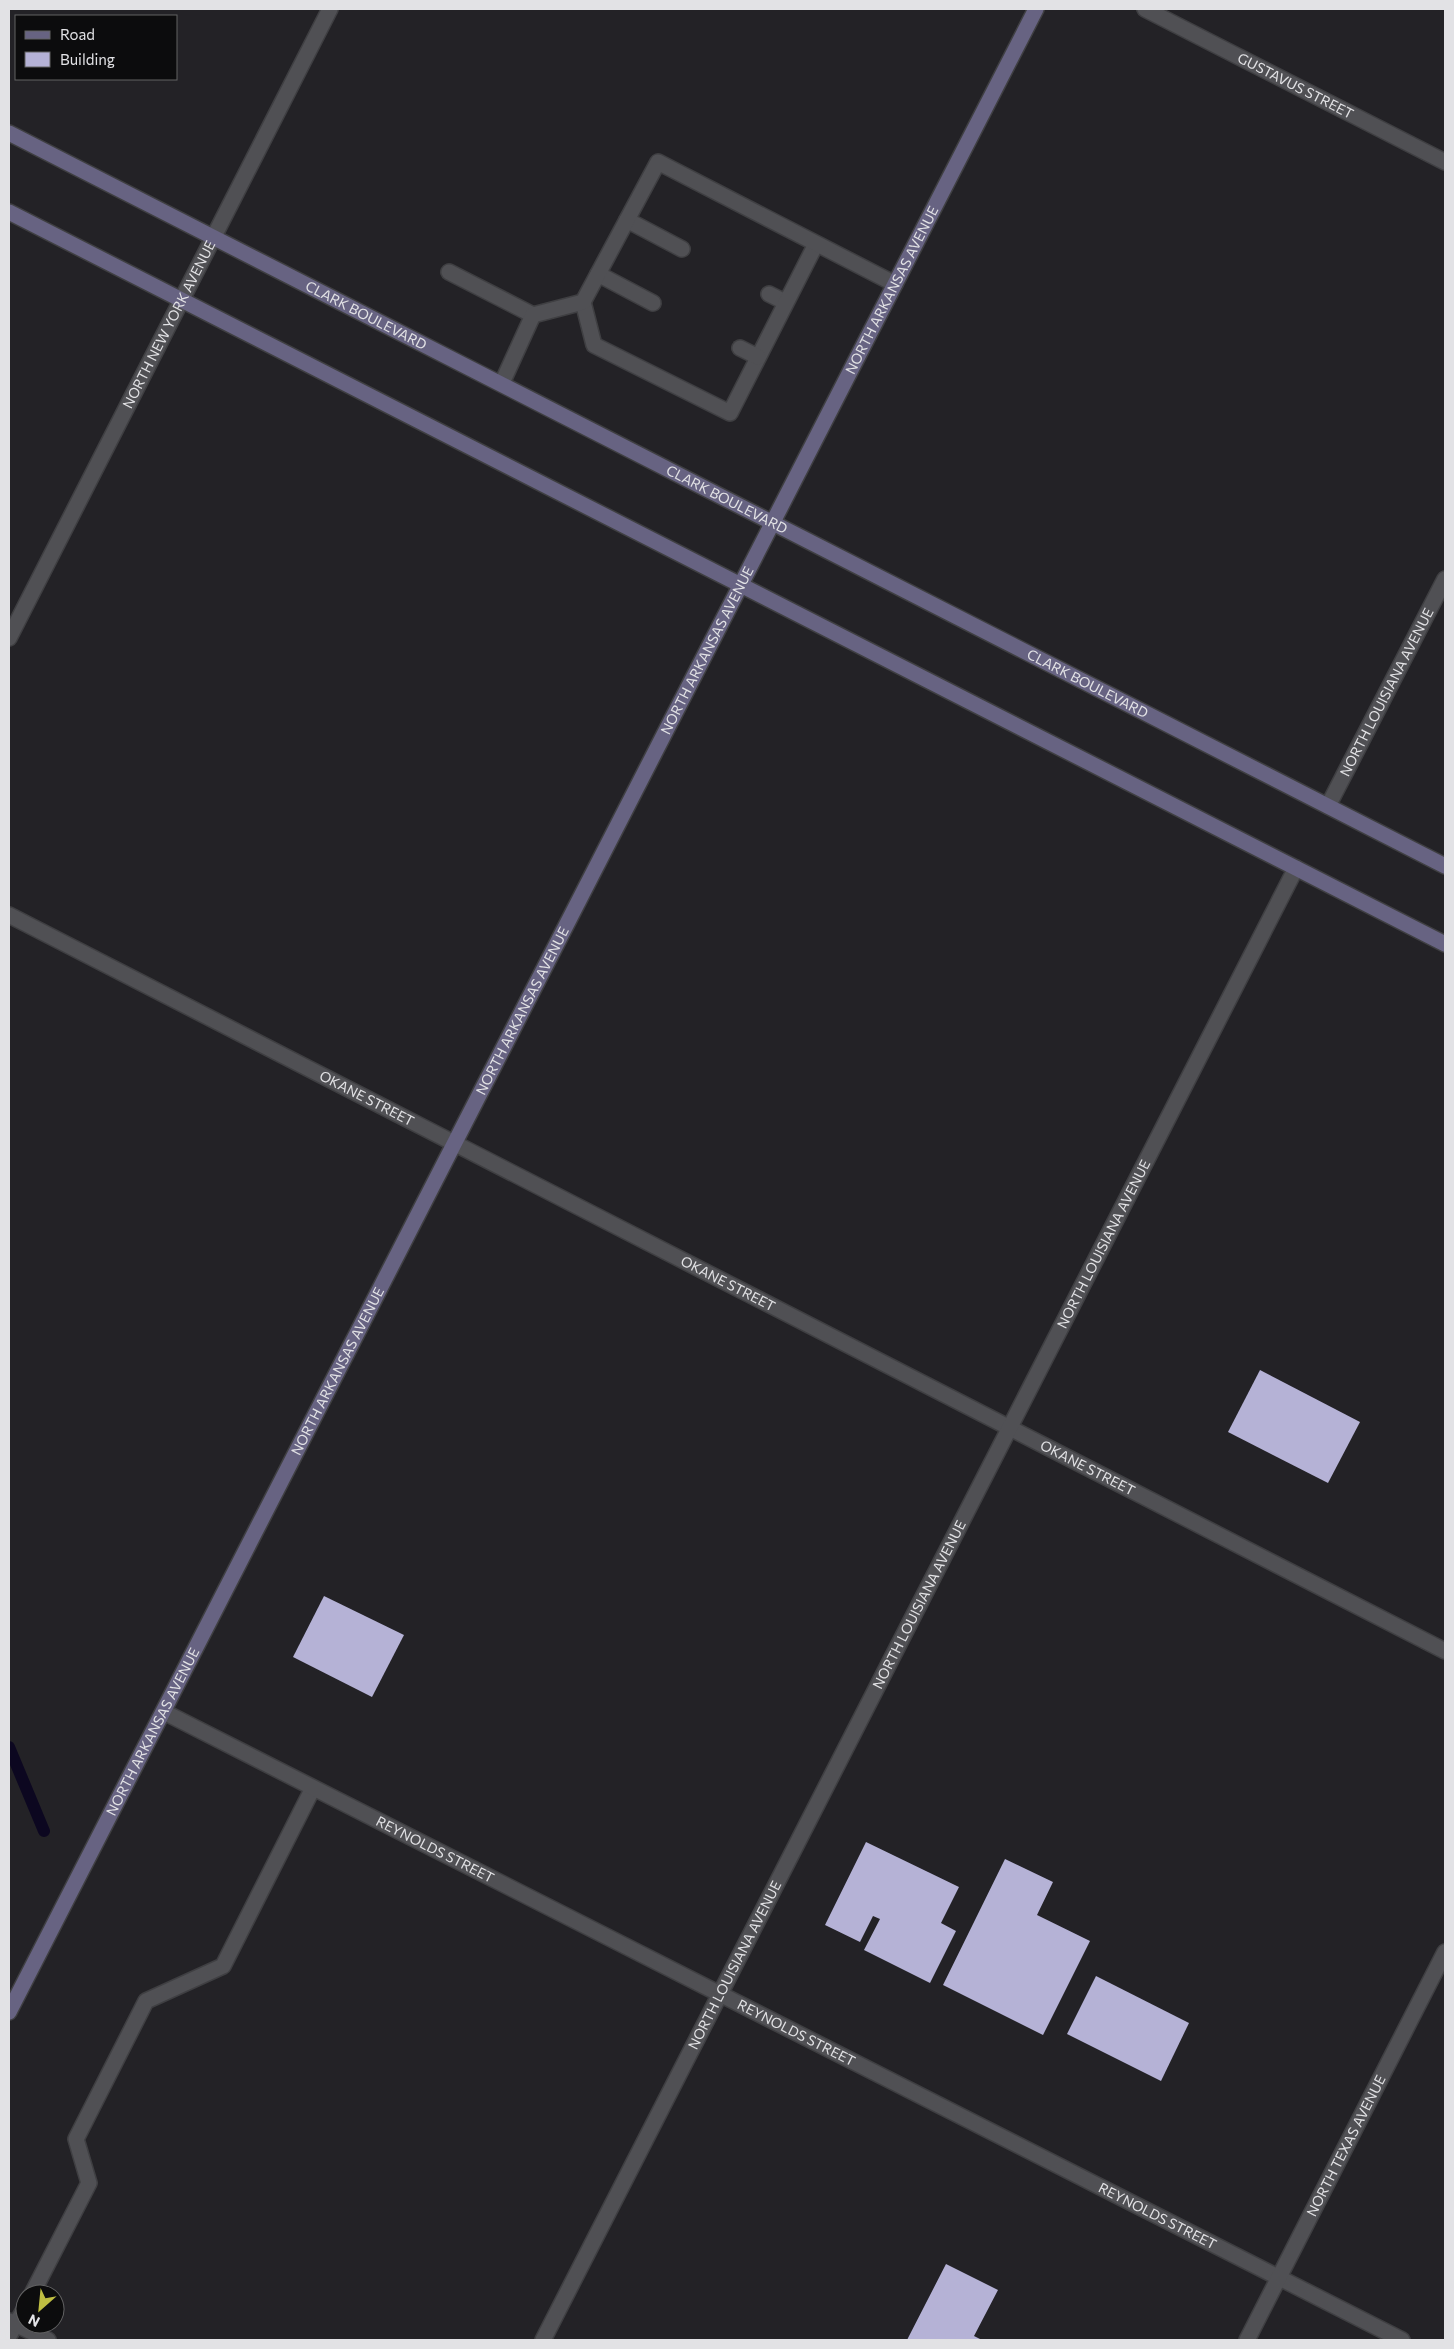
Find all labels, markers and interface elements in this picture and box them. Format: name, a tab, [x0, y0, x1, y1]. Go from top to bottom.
legend	[15, 15, 178, 80]
text: Road	[60, 25, 95, 43]
street label: GUSTAVUS STREET	[1235, 49, 1357, 122]
text: Building	[60, 50, 115, 68]
street label: NORTH ARKANSAS AVENUE	[841, 203, 942, 377]
street label: NORTH NEW YORK AVENUE	[119, 237, 218, 411]
street label: CLARK BOULEVARD	[303, 277, 430, 353]
street label: CLARK BOULEVARD	[664, 461, 791, 537]
street label: NORTH ARKANSAS AVENUE	[657, 563, 757, 737]
street label: NORTH LOUISIANA AVENUE	[1336, 605, 1437, 779]
street label: CLARK BOULEVARD	[1024, 645, 1151, 721]
street label: NORTH ARKANSAS AVENUE	[472, 924, 572, 1098]
street label: OKANE STREET	[317, 1067, 417, 1129]
street label: NORTH LOUISIANA AVENUE	[1053, 1157, 1153, 1331]
street label: OKANE STREET	[678, 1252, 779, 1314]
street label: NORTH ARKANSAS AVENUE	[287, 1284, 387, 1458]
street label: OKANE STREET	[1038, 1436, 1138, 1499]
street label: NORTH LOUISIANA AVENUE	[869, 1517, 969, 1692]
street label: NORTH ARKANSAS AVENUE	[102, 1645, 202, 1818]
street label: REYNOLDS STREET	[373, 1812, 497, 1886]
street label: NORTH LOUISIANA AVENUE	[684, 1878, 784, 2052]
street label: REYNOLDS STREET	[735, 1995, 858, 2069]
street label: NORTH TEXAS AVENUE	[1303, 2072, 1389, 2219]
street label: REYNOLDS STREET	[1096, 2179, 1220, 2253]
north arrow	[15, 2284, 65, 2334]
text: N	[25, 2311, 42, 2331]

